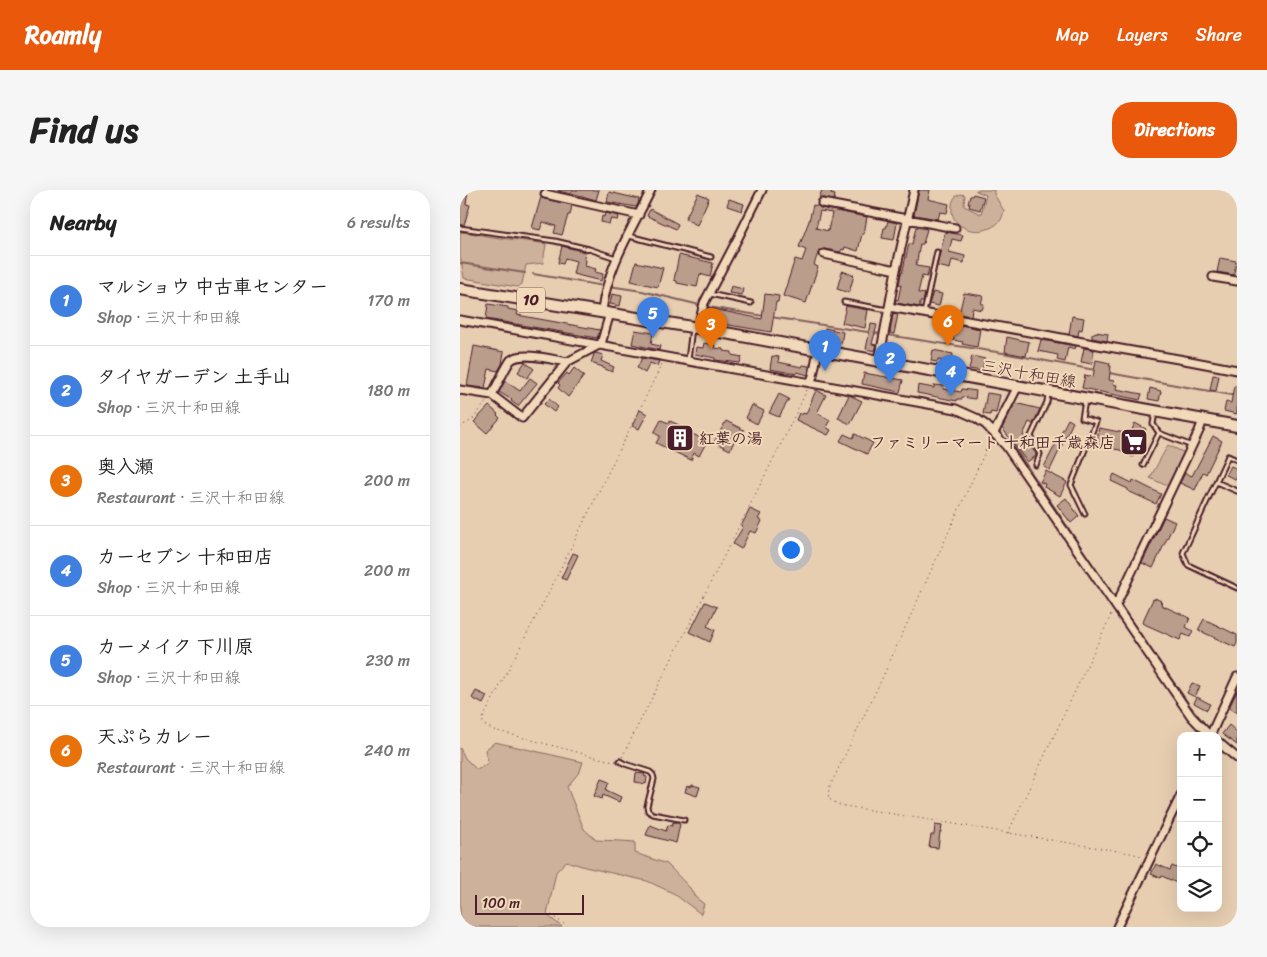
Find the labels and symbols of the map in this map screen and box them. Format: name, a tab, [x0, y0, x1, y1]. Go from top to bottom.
road number: 10	[517, 288, 545, 312]
pin: 5	[637, 297, 669, 338]
pin: 6	[932, 305, 964, 346]
pin: 3	[695, 308, 727, 349]
pin: 1	[809, 330, 841, 371]
pin: 2	[874, 342, 906, 383]
street label: 三沢十和田線	[979, 351, 1079, 396]
pin: 4	[935, 355, 967, 396]
building icon: 紅葉の湯	[665, 423, 695, 453]
place label: 紅葉の湯	[699, 424, 763, 453]
supermarket icon: ファミリーマート 十和田千歳森店	[1119, 427, 1149, 457]
place label: ファミリーマート 十和田千歳森店	[870, 428, 1115, 457]
your location	[778, 537, 804, 563]
scale bar	[475, 892, 584, 915]

